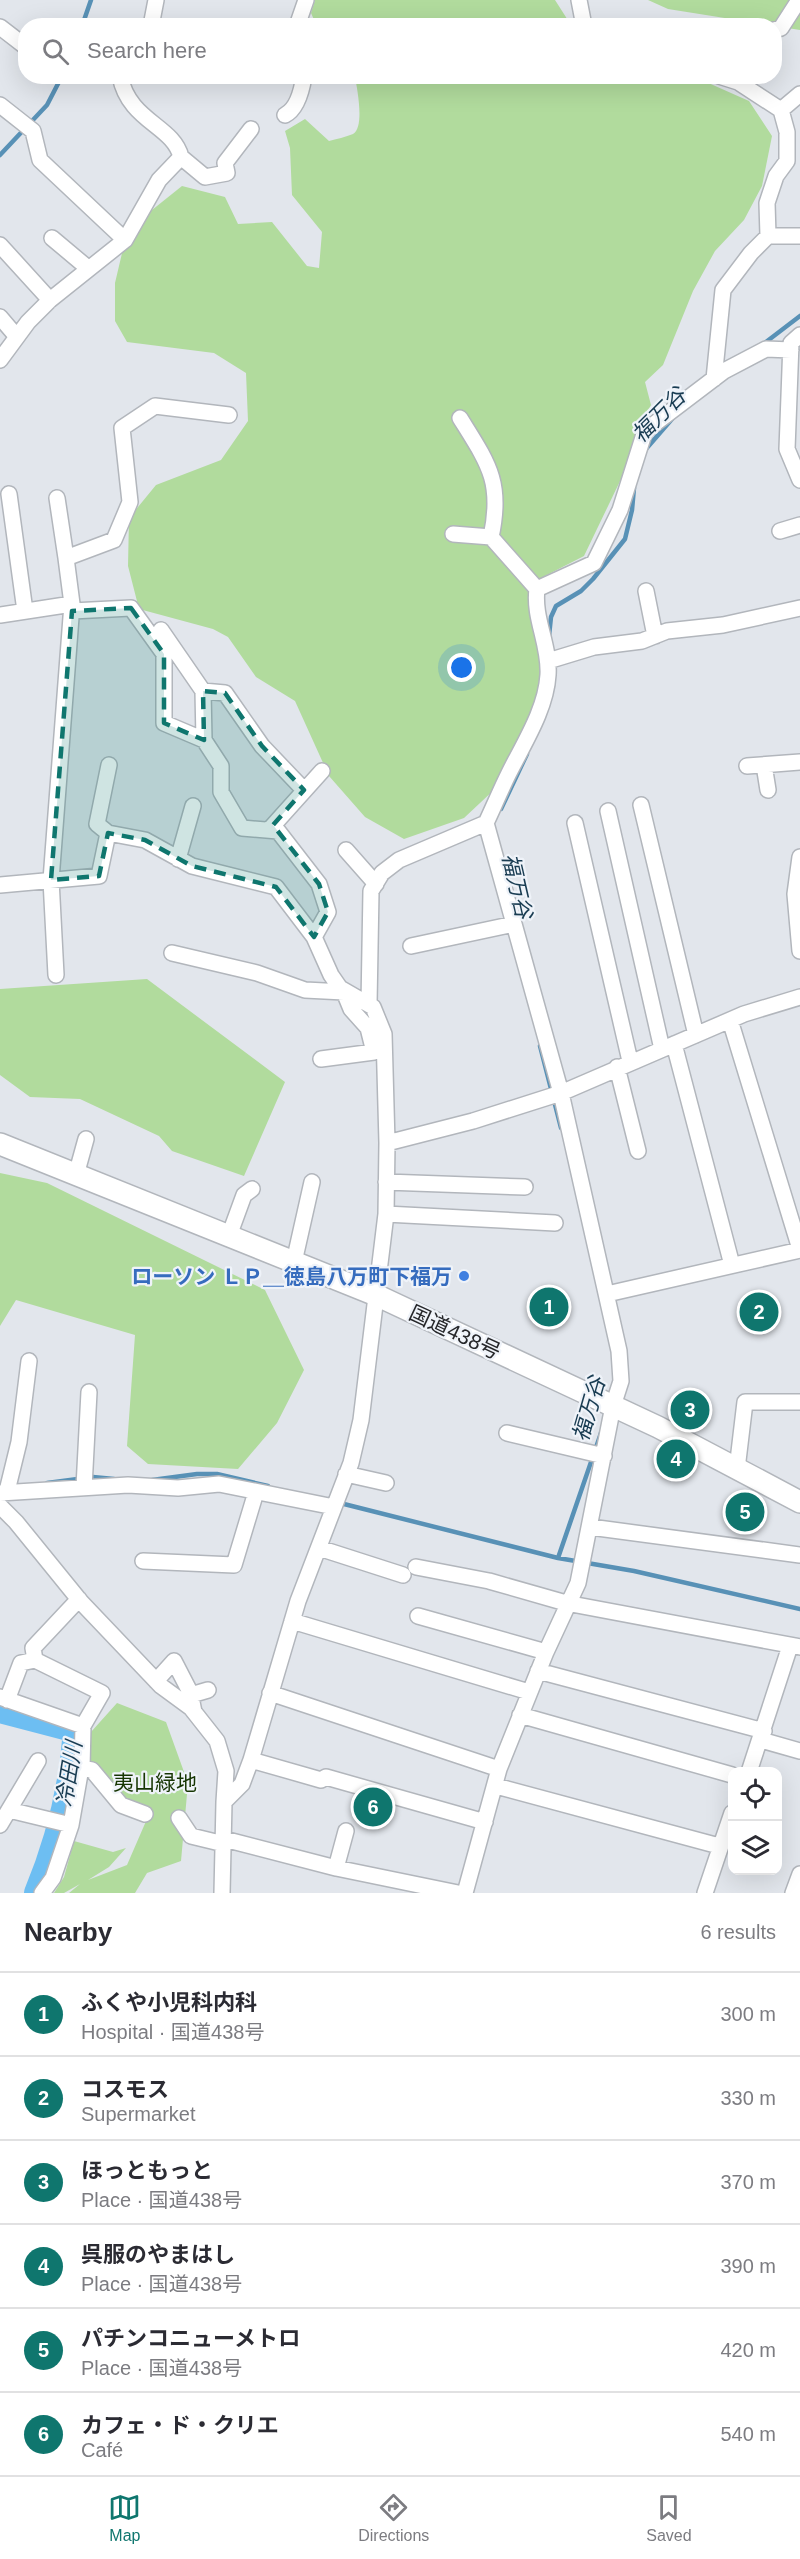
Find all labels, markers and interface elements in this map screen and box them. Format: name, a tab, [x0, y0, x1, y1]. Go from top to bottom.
search box	[18, 18, 782, 84]
icon: search	[39, 35, 72, 68]
text: Search here	[87, 38, 207, 63]
water label: 福万谷	[627, 381, 693, 447]
your location	[447, 653, 476, 682]
water label: 福万谷	[497, 851, 537, 923]
place label: ローソン ＬＰ＿徳島八万町下福万	[131, 1265, 452, 1288]
marker: ローソン ＬＰ＿徳島八万町下福万	[457, 1269, 471, 1283]
pin: 1	[530, 1284, 568, 1330]
pin: 2	[740, 1290, 778, 1334]
street label: 国道438号	[406, 1301, 504, 1363]
water label: 福万谷	[568, 1372, 611, 1444]
pin: 3	[670, 1388, 710, 1432]
pin: 4	[656, 1436, 696, 1482]
pin: 5	[726, 1490, 764, 1534]
water label: 冷田川	[51, 1737, 87, 1809]
map controls	[728, 1767, 782, 1875]
button: locate	[728, 1767, 782, 1821]
park label: 夷山緑地	[113, 1771, 197, 1794]
pin: 6	[354, 1784, 392, 1830]
button: layers	[728, 1821, 782, 1875]
text: Nearby	[24, 1917, 112, 1947]
text: 6 results	[700, 1921, 776, 1943]
text: ふくや小児科内科	[81, 1990, 257, 2015]
text: 1	[38, 2003, 49, 2025]
text: 300 m	[720, 2003, 776, 2025]
text: Hospital · 国道438号	[81, 2021, 264, 2043]
text: コスモス	[81, 2077, 169, 2102]
text: 2	[38, 2087, 49, 2109]
text: 330 m	[720, 2087, 776, 2109]
text: Supermarket	[81, 2103, 196, 2125]
text: ほっともっと	[81, 2158, 213, 2183]
text: 3	[38, 2171, 49, 2193]
text: 370 m	[720, 2171, 776, 2193]
text: Place · 国道438号	[81, 2189, 242, 2211]
text: 呉服のやまはし	[81, 2242, 235, 2267]
text: 4	[38, 2255, 49, 2277]
text: 390 m	[720, 2255, 776, 2277]
text: Place · 国道438号	[81, 2273, 242, 2295]
text: パチンコニューメトロ	[81, 2326, 300, 2351]
text: 5	[38, 2339, 49, 2361]
text: 420 m	[720, 2339, 776, 2361]
text: Place · 国道438号	[81, 2357, 242, 2379]
text: カフェ・ド・クリエ	[81, 2413, 279, 2438]
text: 6	[38, 2423, 49, 2445]
text: 540 m	[720, 2423, 776, 2445]
text: Café	[81, 2439, 123, 2461]
tab: Map	[108, 2491, 141, 2545]
tab: Directions	[358, 2491, 429, 2545]
tab: Saved	[646, 2491, 692, 2545]

